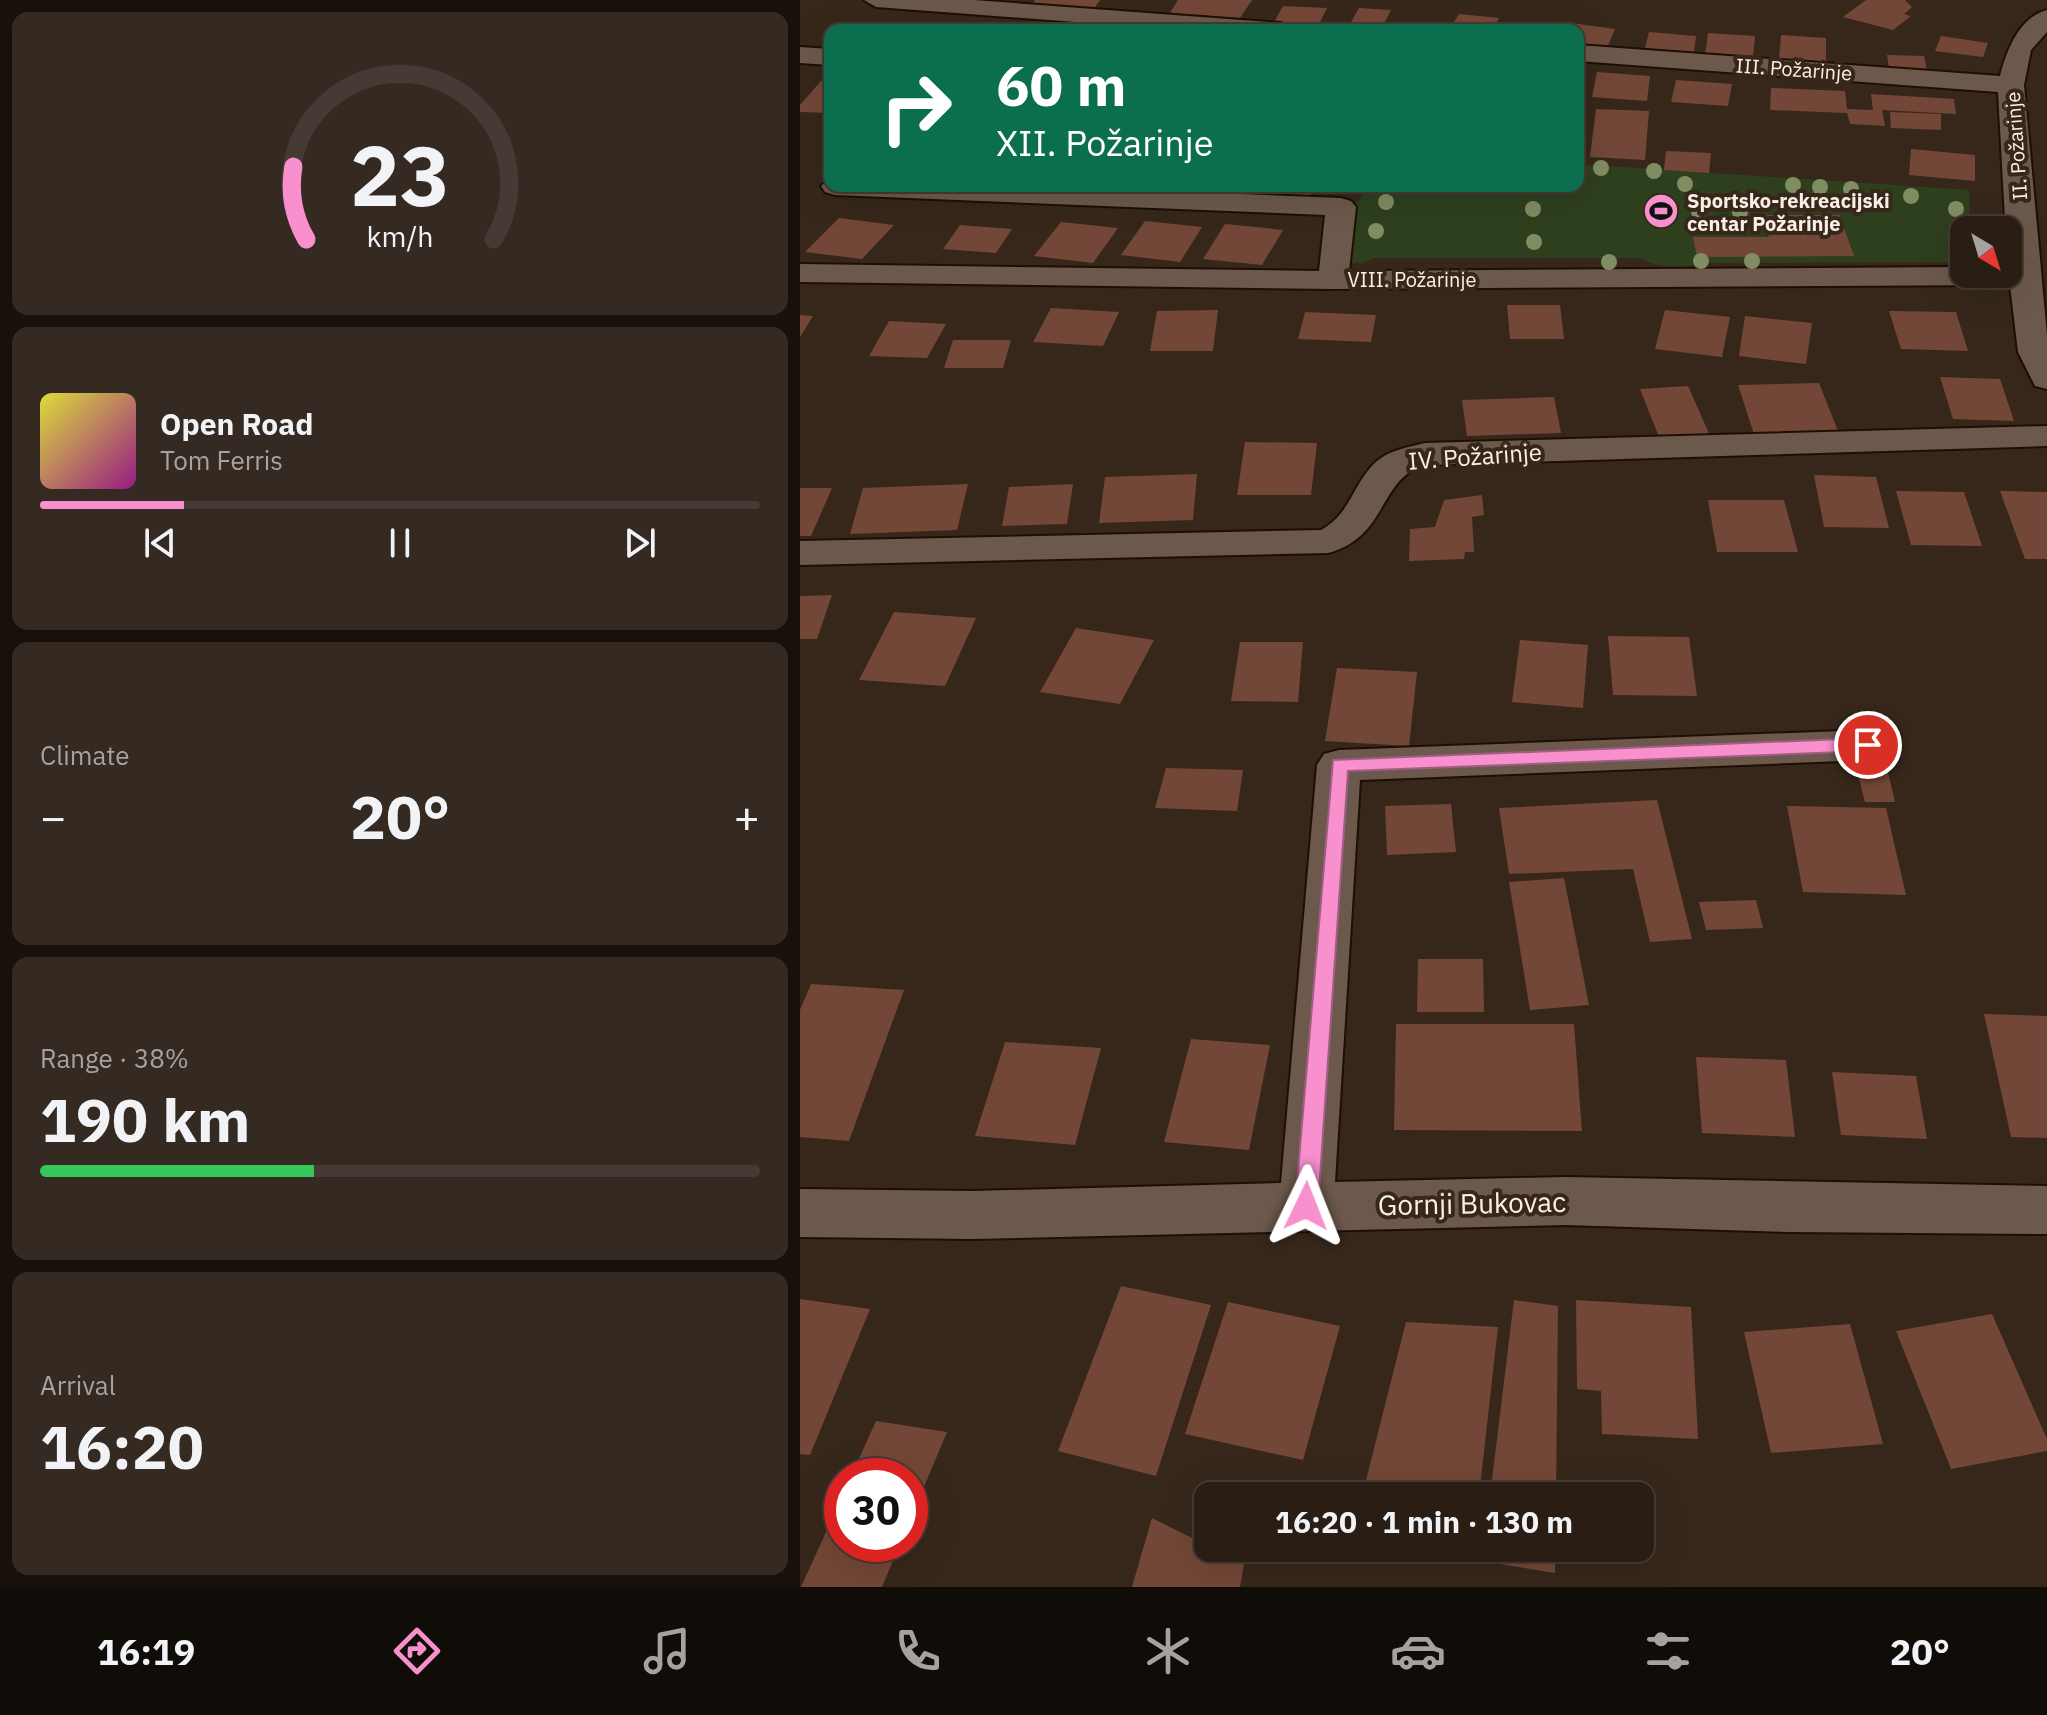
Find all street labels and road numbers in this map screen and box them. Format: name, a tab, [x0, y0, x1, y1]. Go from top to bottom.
street label: III. Požarinje	[1735, 51, 1853, 87]
street label: II. Požarinje	[1999, 91, 2033, 201]
street label: VIII. Požarinje	[1348, 266, 1476, 293]
street label: IV. Požarinje	[1407, 435, 1543, 477]
street label: Gornji Bukovac	[1377, 1183, 1567, 1223]

